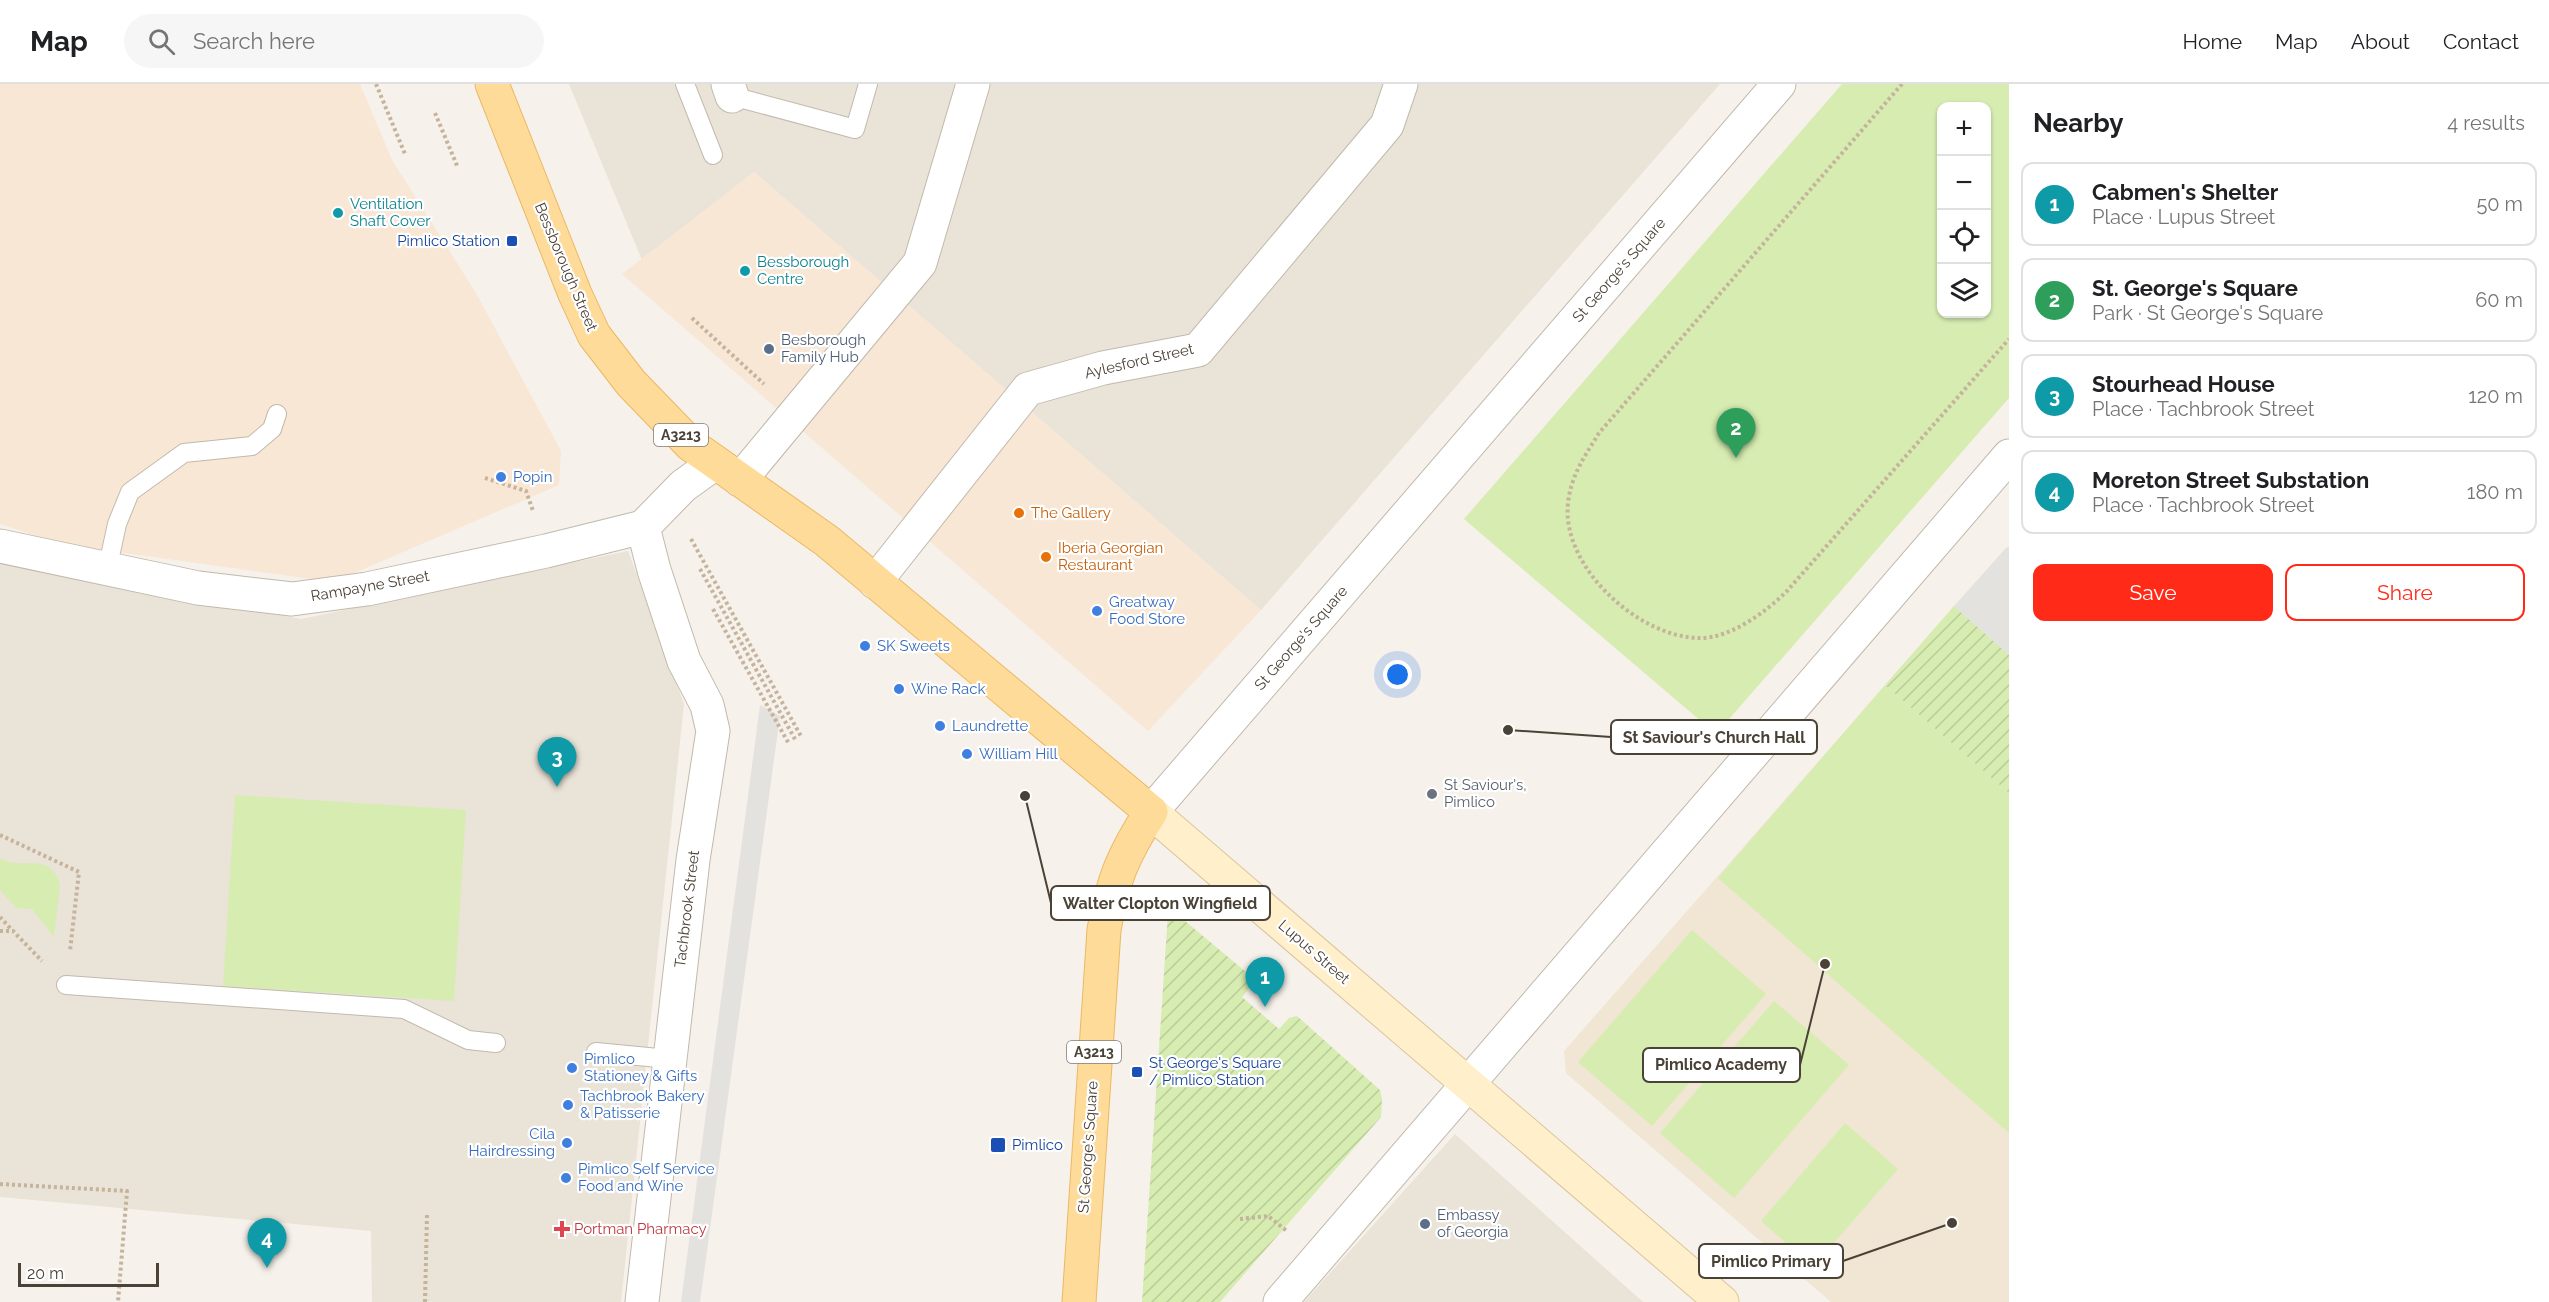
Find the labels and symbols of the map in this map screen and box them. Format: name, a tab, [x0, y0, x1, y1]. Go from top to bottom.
place label: Ventilation Shaft Cover	[350, 195, 431, 230]
street label: Bessborough Street	[531, 200, 601, 334]
marker: Ventilation Shaft Cover	[331, 206, 345, 220]
street label: St George's Square	[1569, 214, 1669, 326]
place label: Pimlico Station	[397, 232, 500, 250]
marker: Pimlico Station	[505, 234, 519, 248]
place label: Bessborough Centre	[757, 253, 849, 288]
marker: Bessborough Centre	[738, 264, 752, 278]
place label: Besborough Family Hub	[781, 331, 866, 366]
street label: Aylesford Street	[1083, 340, 1195, 382]
marker: Besborough Family Hub	[762, 342, 776, 356]
pin: 2	[1716, 408, 1756, 458]
road number: A3213	[654, 424, 708, 446]
place label: Popin	[513, 468, 552, 486]
marker: Popin	[494, 470, 508, 484]
place label: The Gallery	[1031, 504, 1111, 522]
marker: The Gallery	[1012, 506, 1026, 520]
place label: Iberia Georgian Restaurant	[1058, 539, 1163, 574]
marker: Iberia Georgian Restaurant	[1039, 550, 1053, 564]
street label: Rampayne Street	[309, 567, 431, 605]
street label: St George's Square	[1251, 582, 1351, 694]
place label: Greatway Food Store	[1109, 593, 1185, 628]
marker: Greatway Food Store	[1090, 604, 1104, 618]
place label: SK Sweets	[877, 637, 950, 655]
marker: SK Sweets	[858, 639, 872, 653]
your location	[1383, 660, 1412, 689]
place label: Wine Rack	[911, 680, 985, 698]
marker: Wine Rack	[892, 682, 906, 696]
place label: Laundrette	[952, 717, 1029, 735]
marker: Laundrette	[933, 719, 947, 733]
callout: St Saviour's Church Hall	[1611, 720, 1817, 754]
text: St Saviour's Church Hall	[1623, 728, 1806, 747]
pin: 3	[538, 738, 576, 787]
place label: William Hill	[979, 745, 1059, 763]
marker: William Hill	[960, 747, 974, 761]
place label: St Saviour's, Pimlico	[1444, 776, 1527, 811]
marker: St Saviour's, Pimlico	[1425, 787, 1439, 801]
street label: Tachbrook Street	[671, 849, 703, 969]
callout: Walter Clopton Wingfield	[1051, 886, 1270, 920]
text: Walter Clopton Wingfield	[1063, 894, 1257, 913]
street label: Lupus Street	[1275, 916, 1353, 988]
pin: 1	[1246, 958, 1284, 1007]
road number: A3213	[1067, 1041, 1121, 1063]
callout: Pimlico Academy	[1643, 1048, 1800, 1082]
place label: Pimlico Stationey & Gifts	[584, 1050, 697, 1085]
place label: St George's Square / Pimlico Station	[1149, 1054, 1282, 1089]
text: Pimlico Academy	[1655, 1055, 1787, 1074]
marker: Pimlico Stationey & Gifts	[565, 1061, 579, 1075]
marker: St George's Square / Pimlico Station	[1130, 1065, 1144, 1079]
street label: St George's Square	[1074, 1080, 1102, 1214]
place label: Tachbrook Bakery & Patisserie	[580, 1087, 705, 1122]
marker: Tachbrook Bakery & Patisserie	[561, 1098, 575, 1112]
place label: Cila Hairdressing	[469, 1125, 555, 1160]
marker: Cila Hairdressing	[560, 1136, 574, 1150]
marker: Pimlico	[989, 1136, 1007, 1154]
place label: Pimlico	[1012, 1136, 1063, 1154]
place label: Pimlico Self Service Food and Wine	[578, 1160, 715, 1195]
marker: Pimlico Self Service Food and Wine	[559, 1171, 573, 1185]
place label: Embassy of Georgia	[1437, 1206, 1508, 1241]
marker: Embassy of Georgia	[1418, 1217, 1432, 1231]
pin: 4	[248, 1218, 286, 1268]
place label: Portman Pharmacy	[574, 1220, 707, 1238]
marker: Portman Pharmacy	[555, 1222, 569, 1236]
callout: Pimlico Primary	[1699, 1244, 1843, 1278]
text: Pimlico Primary	[1711, 1252, 1831, 1271]
scale bar	[18, 1260, 159, 1288]

